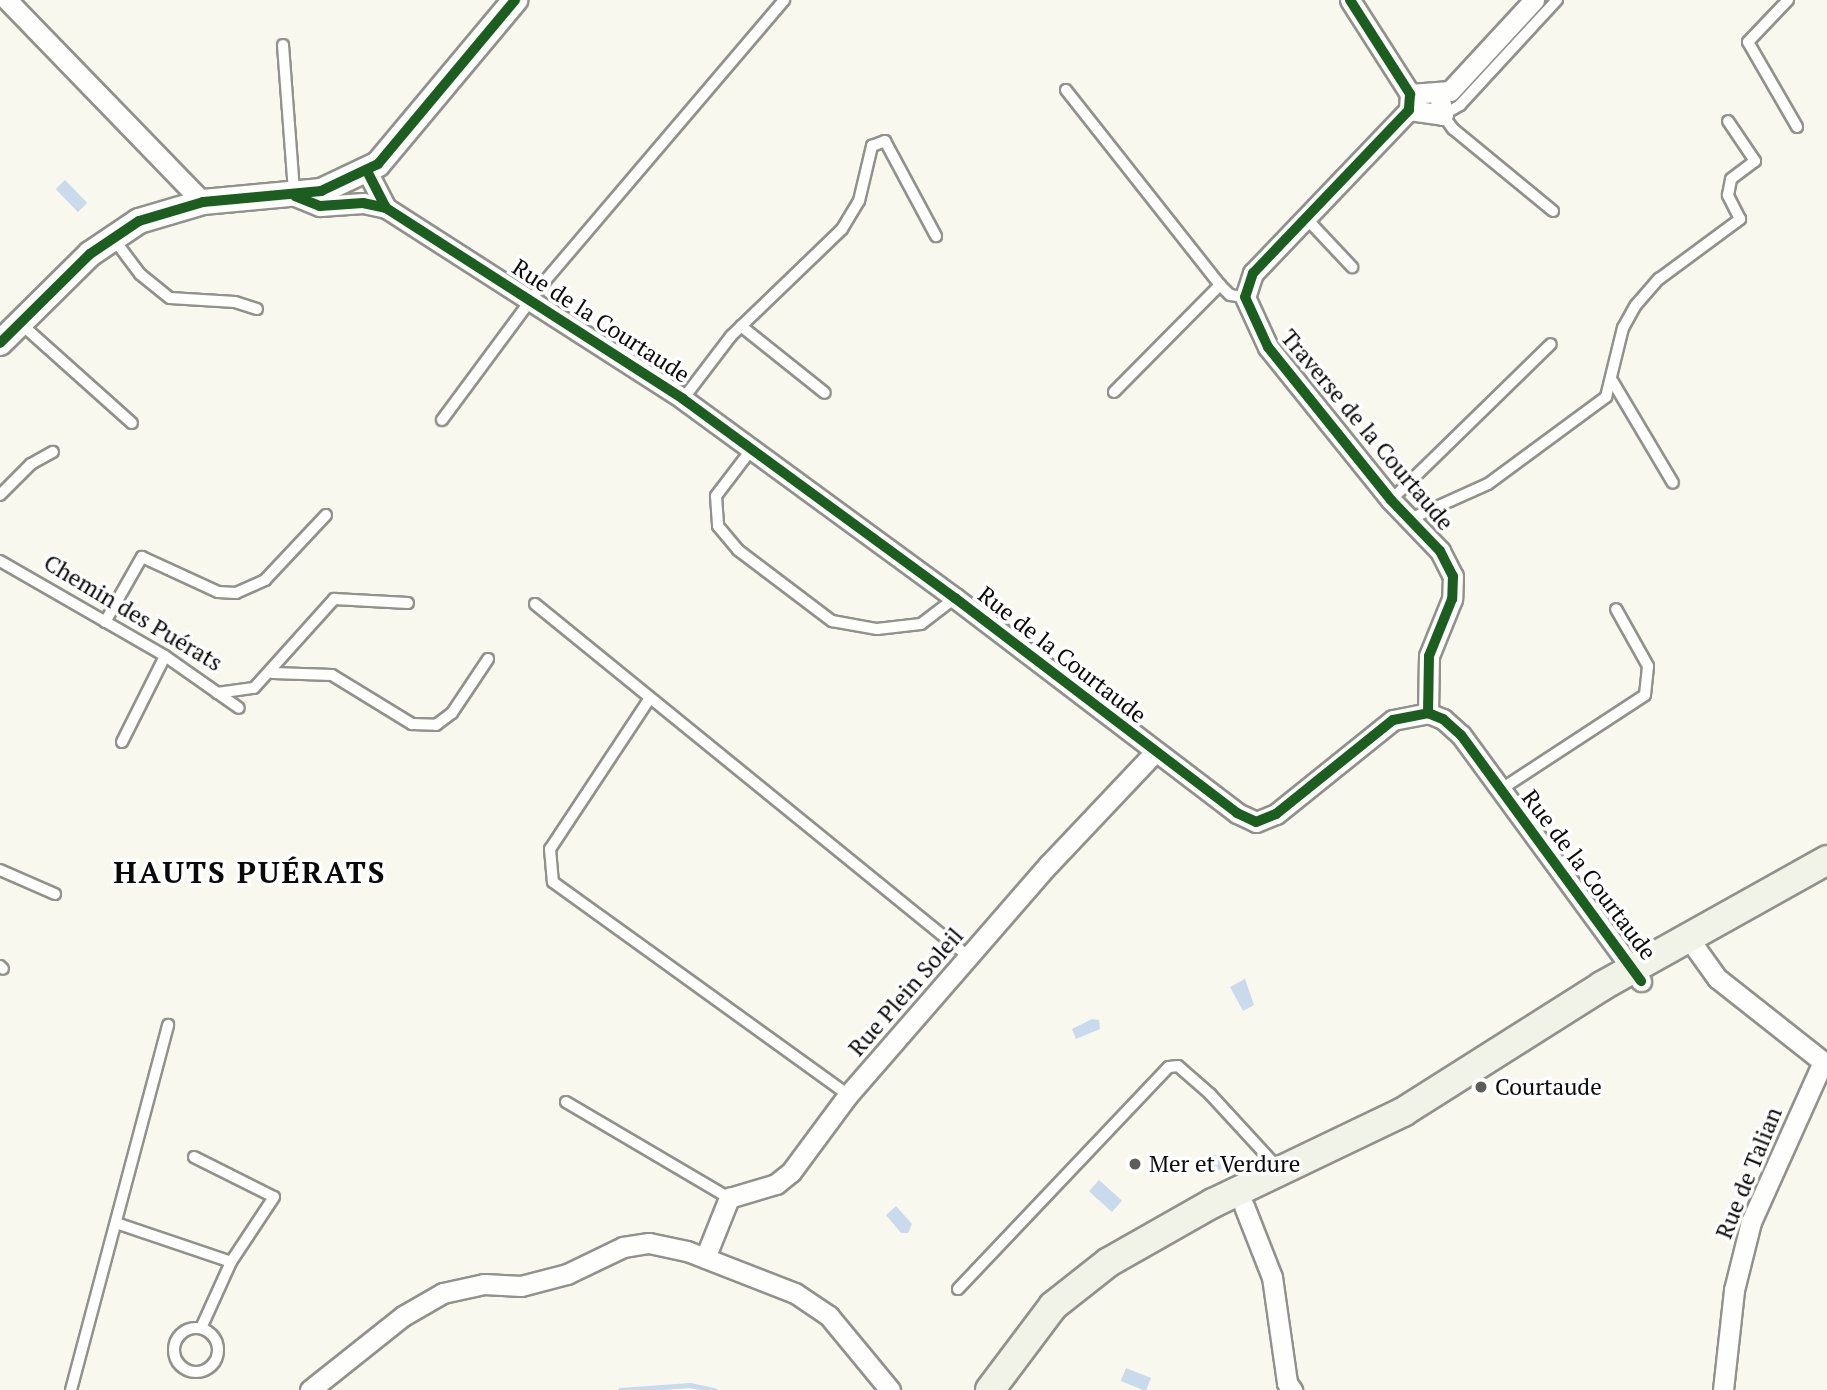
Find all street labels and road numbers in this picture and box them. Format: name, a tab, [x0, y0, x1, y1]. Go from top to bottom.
street label: Rue de la Courtaude	[507, 253, 695, 389]
street label: Traverse de la Courtaude	[1275, 324, 1459, 536]
street label: Chemin des Puérats	[39, 549, 227, 677]
street label: Rue de la Courtaude	[972, 581, 1152, 729]
street label: Rue de la Courtaude	[1516, 785, 1662, 965]
street label: Rue Plein Soleil	[843, 922, 969, 1062]
street label: Rue de Talian	[1710, 1103, 1788, 1243]

